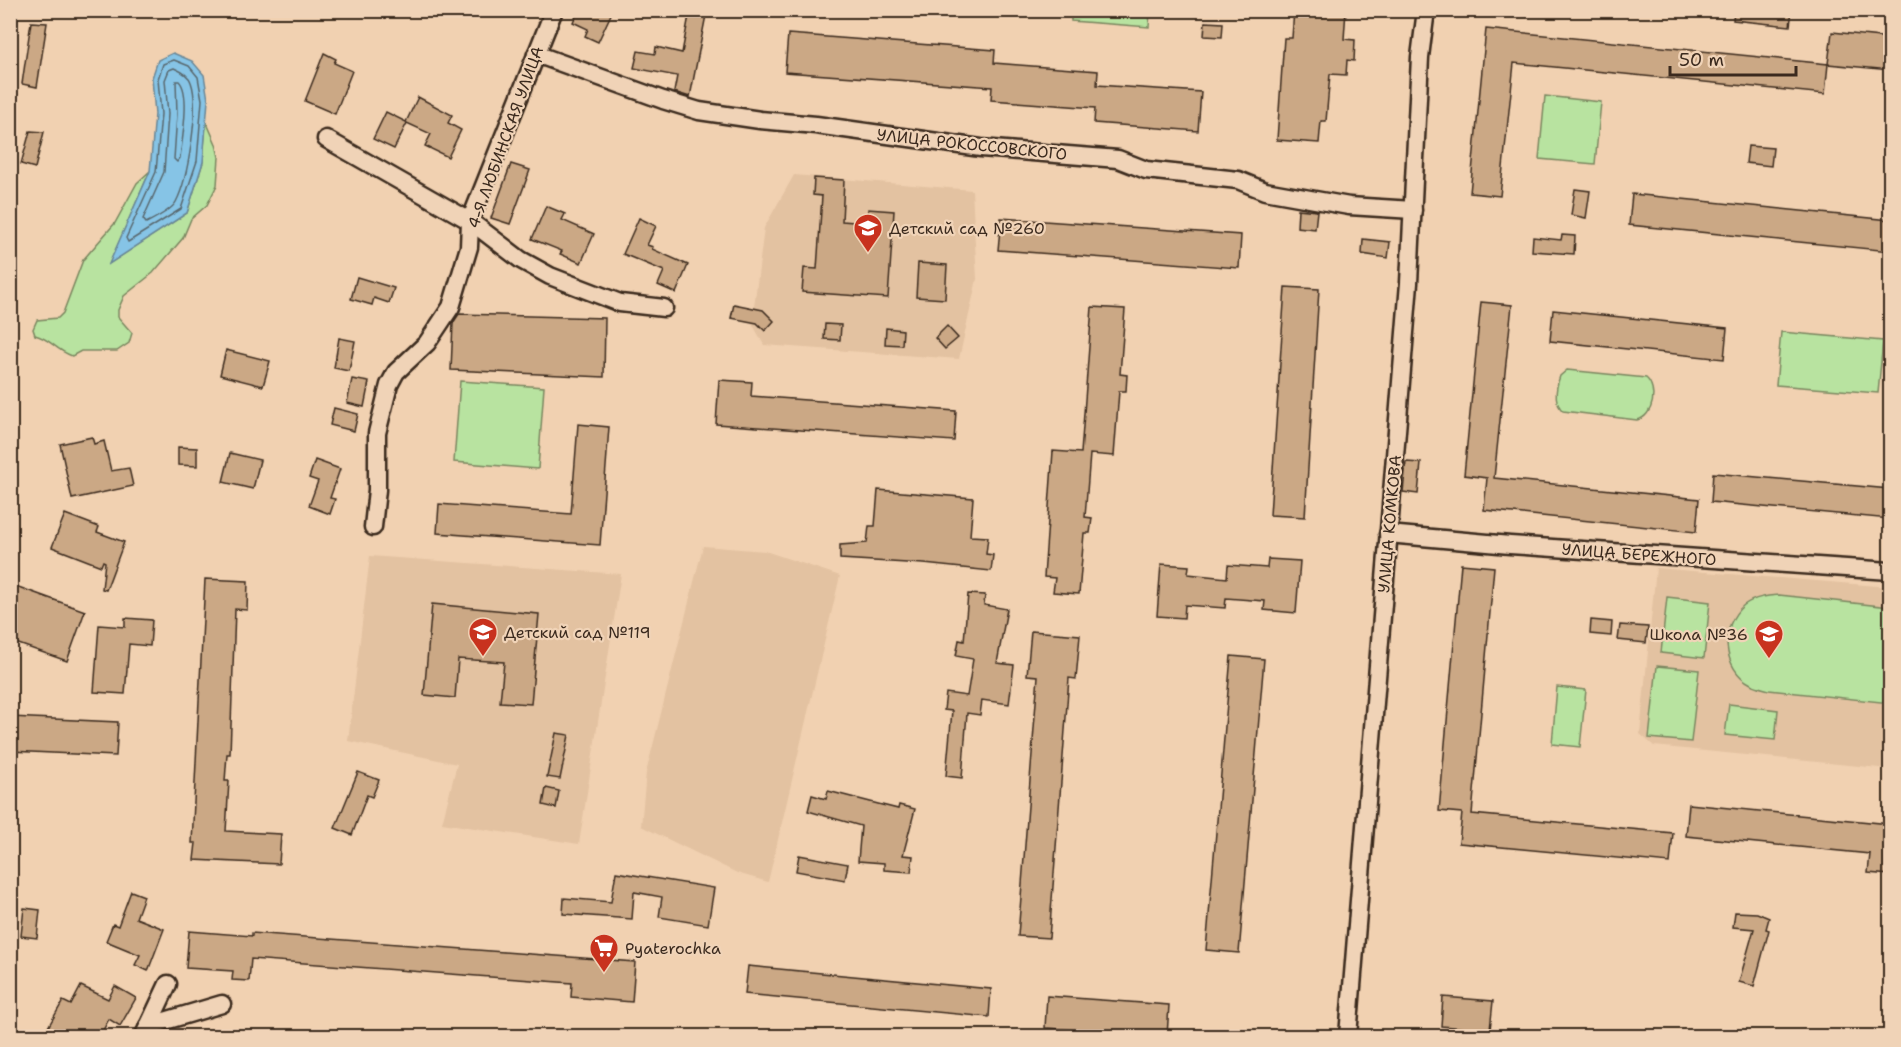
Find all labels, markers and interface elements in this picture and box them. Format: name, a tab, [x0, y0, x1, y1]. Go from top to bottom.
scale bar	[1670, 39, 1796, 77]
street label: 4-Я ЛЮБИНСКАЯ УЛИЦА	[463, 43, 548, 231]
text: 50 m	[1679, 48, 1724, 72]
street label: УЛИЦА РОКОССОВСКОГО	[876, 124, 1068, 165]
school or university icon: Детский сад №260	[852, 212, 884, 254]
place label: Детский сад №260	[889, 218, 1045, 239]
street label: УЛИЦА КОМКОВА	[1373, 454, 1406, 594]
street label: УЛИЦА БЕРЕЖНОГО	[1561, 539, 1717, 570]
school or university icon: Детский сад №119	[467, 616, 499, 658]
school or university icon: Школа №36	[1753, 618, 1785, 660]
place label: Детский сад №119	[504, 622, 651, 643]
place label: Школа №36	[1649, 624, 1748, 645]
supermarket icon: Pyaterochka	[588, 932, 620, 974]
place label: Pyaterochka	[625, 938, 721, 959]

